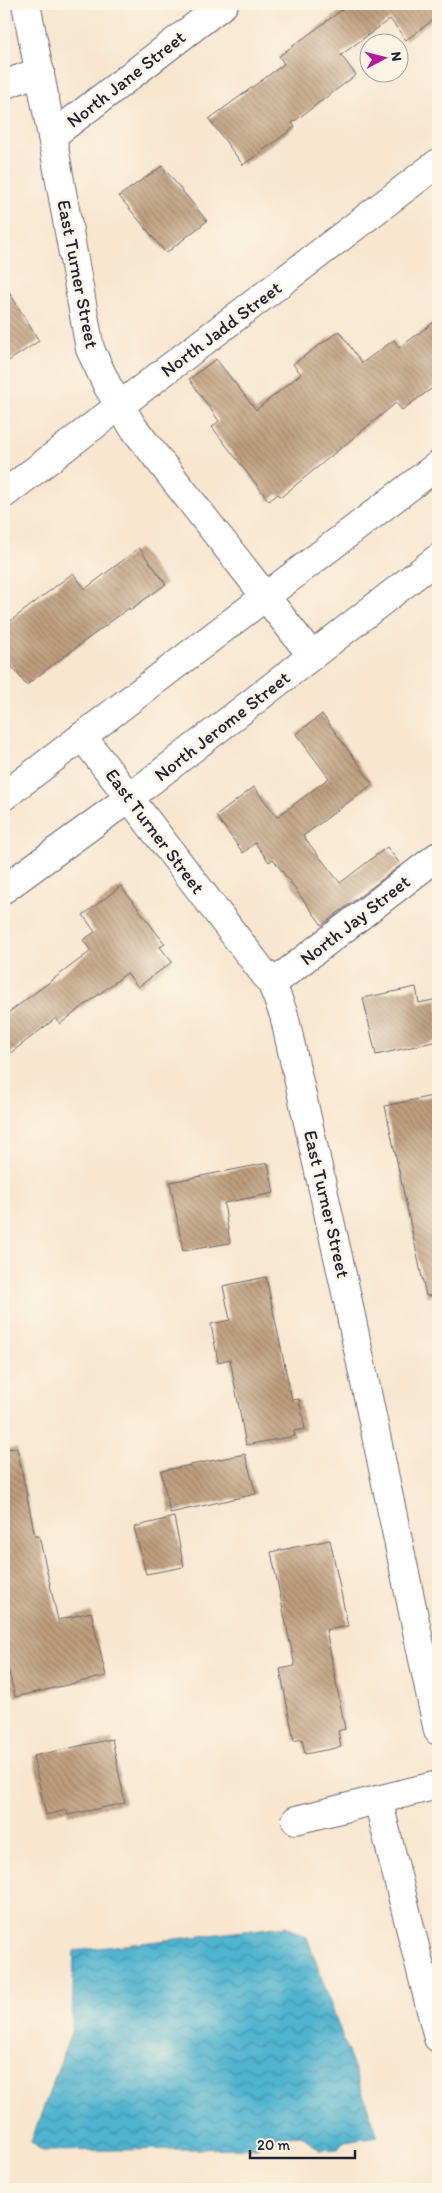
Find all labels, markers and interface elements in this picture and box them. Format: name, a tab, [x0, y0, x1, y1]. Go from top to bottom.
street label: North Jane Street	[62, 25, 190, 133]
north arrow	[360, 32, 410, 82]
text: N	[387, 51, 405, 62]
street label: East Turner Street	[52, 198, 104, 350]
street label: North Jadd Street	[156, 276, 286, 382]
street label: North Jerome Street	[150, 666, 294, 786]
street label: East Turner Street	[100, 764, 210, 898]
street label: North Jay Street	[295, 870, 415, 970]
street label: East Turner Street	[299, 1128, 355, 1280]
scale bar	[250, 2128, 354, 2160]
text: 20 m	[257, 2136, 291, 2154]

